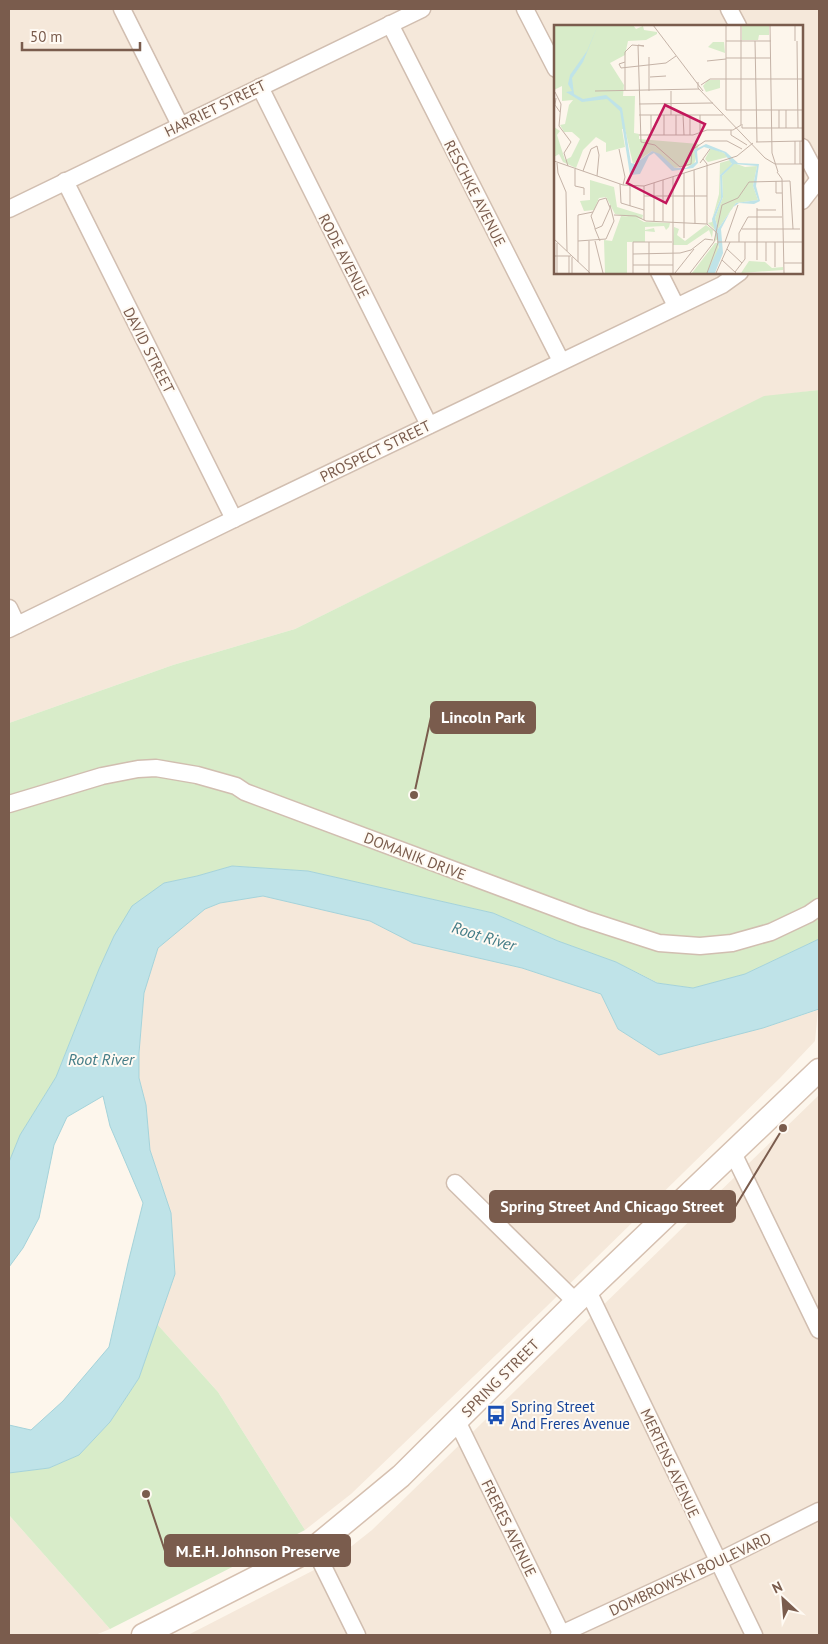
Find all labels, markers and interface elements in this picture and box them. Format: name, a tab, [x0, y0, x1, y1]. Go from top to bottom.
scale bar	[22, 20, 140, 52]
inset map	[554, 25, 803, 274]
text: 50 m	[30, 27, 63, 46]
street label: HARRIET STREET	[161, 75, 269, 141]
street label: RESCHKE AVENUE	[440, 137, 510, 249]
street label: RODE AVENUE	[315, 210, 373, 302]
street label: DAVID STREET	[119, 304, 179, 397]
street label: PROSPECT STREET	[317, 416, 434, 486]
callout: Lincoln Park	[431, 702, 535, 733]
text: Lincoln Park	[441, 707, 525, 727]
street label: DOMANIK DRIVE	[361, 828, 469, 884]
water label: Root River	[449, 917, 520, 956]
water label: Root River	[68, 1049, 136, 1069]
callout: Spring Street And Chicago Street	[490, 1191, 735, 1222]
text: Spring Street And Chicago Street	[500, 1196, 724, 1216]
street label: SPRING STREET	[457, 1335, 543, 1421]
place label: Spring Street And Freres Avenue	[511, 1397, 630, 1433]
bus stop icon: Spring Street And Freres Avenue	[485, 1404, 507, 1426]
street label: MERTENS AVENUE	[636, 1405, 704, 1521]
street label: FRERES AVENUE	[477, 1476, 541, 1580]
street label: DOMBROWSKI BOULEVARD	[606, 1528, 774, 1620]
callout: M.E.H. Johnson Preserve	[165, 1535, 350, 1566]
text: M.E.H. Johnson Preserve	[176, 1541, 340, 1561]
north arrow	[758, 1574, 808, 1624]
text: N	[769, 1577, 785, 1597]

